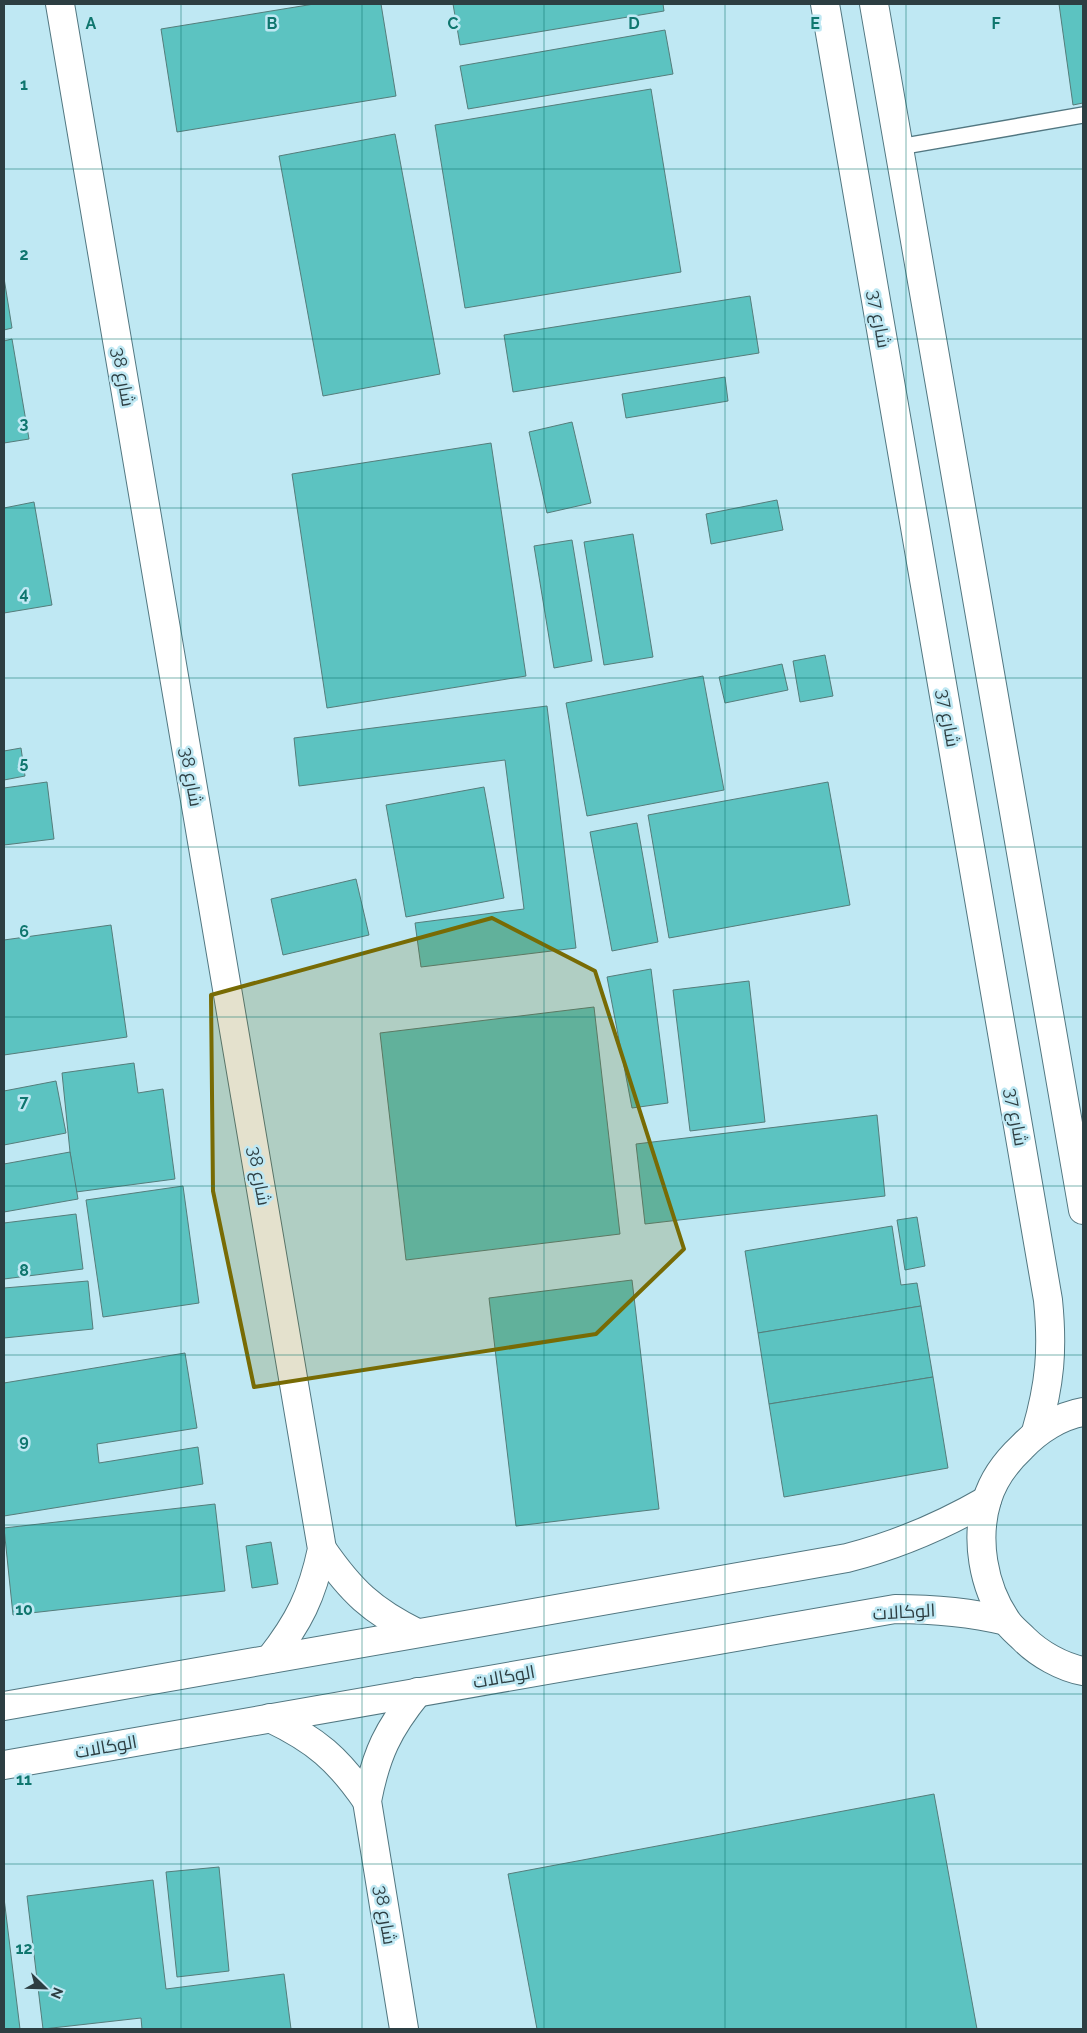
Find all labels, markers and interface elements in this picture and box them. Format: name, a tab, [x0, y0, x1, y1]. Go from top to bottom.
text: A	[86, 14, 97, 33]
text: B	[267, 14, 278, 33]
text: C	[448, 14, 459, 33]
text: D	[628, 14, 640, 33]
text: E	[810, 14, 820, 33]
text: F	[991, 14, 1001, 33]
text: 1	[20, 75, 28, 94]
text: 2	[19, 245, 29, 264]
street label: شارع 37	[862, 288, 895, 350]
street label: شارع 38	[106, 346, 139, 409]
text: 3	[20, 414, 29, 433]
text: 4	[19, 584, 29, 603]
street label: شارع 37	[931, 687, 964, 749]
street label: شارع 38	[174, 746, 207, 809]
text: 5	[20, 753, 29, 772]
text: 6	[19, 922, 29, 941]
street label: شارع 37	[999, 1086, 1032, 1148]
text: 7	[20, 1092, 29, 1111]
street label: شارع 38	[242, 1145, 275, 1208]
text: 8	[19, 1261, 29, 1280]
text: 9	[19, 1431, 29, 1450]
street label: الوكالات	[872, 1599, 936, 1625]
text: 10	[15, 1600, 33, 1619]
street label: الوكالات	[471, 1661, 537, 1693]
street label: الوكالات	[73, 1731, 139, 1763]
text: 11	[16, 1770, 32, 1789]
street label: شارع 38	[368, 1884, 401, 1946]
text: 12	[16, 1939, 32, 1958]
north arrow	[20, 1963, 70, 2013]
text: N	[48, 1985, 66, 2001]

